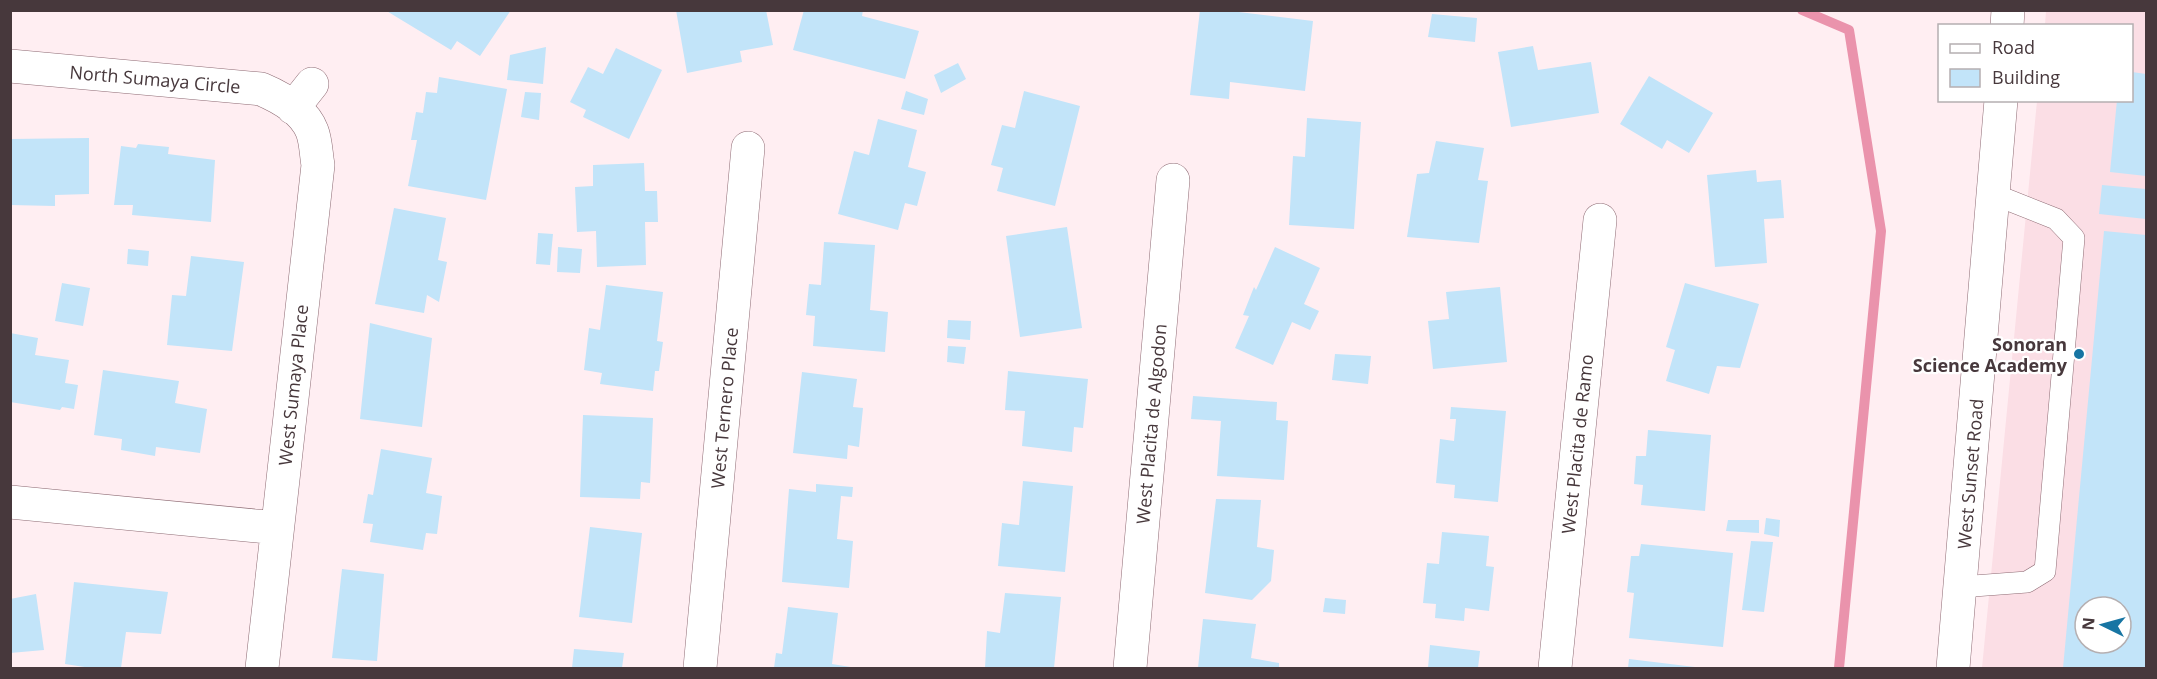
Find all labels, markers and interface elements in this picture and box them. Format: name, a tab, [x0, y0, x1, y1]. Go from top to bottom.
legend	[1938, 24, 2133, 102]
text: Road	[1992, 35, 2035, 59]
street label: North Sumaya Circle	[68, 60, 242, 98]
text: Building	[1992, 65, 2060, 89]
street label: West Sumaya Place	[273, 303, 313, 467]
street label: West Placita de Algodon	[1130, 323, 1172, 525]
street label: West Ternero Place	[705, 326, 743, 490]
place label: Sonoran Science Academy	[1913, 332, 2068, 377]
marker: Sonoran Science Academy	[2072, 347, 2086, 361]
street label: West Placita de Ramo	[1556, 353, 1598, 535]
street label: West Sunset Road	[1951, 398, 1989, 550]
north arrow	[2073, 595, 2133, 655]
text: N	[2077, 616, 2100, 631]

